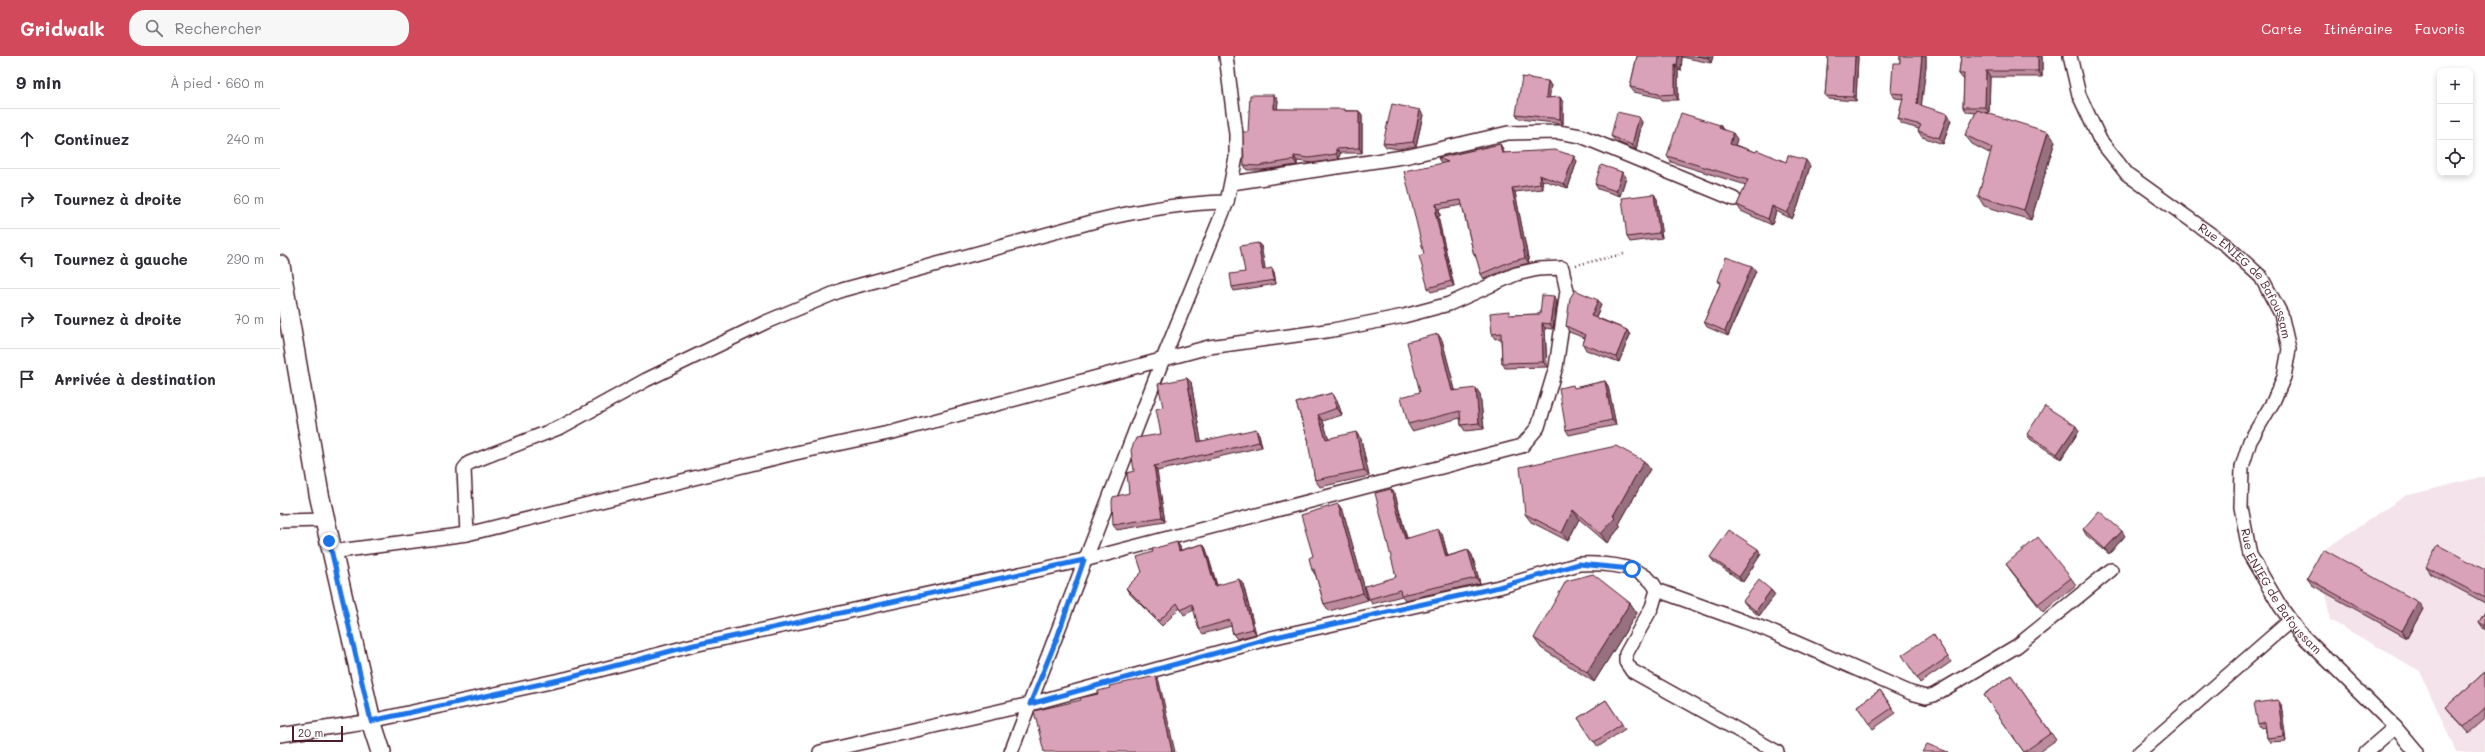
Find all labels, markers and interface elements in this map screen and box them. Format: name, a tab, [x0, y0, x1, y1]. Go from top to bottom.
search box	[129, 10, 409, 46]
text: Gridwalk	[20, 16, 105, 41]
icon: search	[143, 17, 165, 39]
text: Rechercher	[175, 18, 262, 38]
text: Carte	[2261, 19, 2302, 38]
text: Itinéraire	[2324, 19, 2393, 38]
text: Favoris	[2415, 19, 2465, 38]
map controls	[2437, 68, 2473, 176]
button: +	[2437, 68, 2473, 104]
text: 9 min	[16, 71, 61, 93]
text: À pied · 660 m	[170, 74, 264, 91]
button: −	[2437, 104, 2473, 140]
icon: ahead	[16, 128, 38, 150]
text: Continuez	[54, 129, 129, 149]
text: 240 m	[227, 130, 264, 147]
button: locate	[2437, 140, 2473, 176]
icon: right	[16, 188, 38, 210]
text: Tournez à droite	[54, 189, 182, 209]
text: 60 m	[234, 190, 264, 207]
street label: Rue ENIEG de Bafoussam	[2195, 219, 2295, 340]
icon: left	[16, 248, 38, 270]
text: Tournez à gauche	[54, 249, 188, 269]
text: 290 m	[227, 250, 264, 267]
icon: right	[16, 308, 38, 330]
text: Tournez à droite	[54, 309, 182, 329]
text: 70 m	[234, 310, 264, 327]
icon: arrive	[16, 368, 38, 390]
text: Arrivée à destination	[54, 369, 216, 389]
street label: Rue ENIEG de Bafoussam	[2238, 527, 2326, 657]
route end	[320, 532, 338, 550]
route start	[1623, 560, 1641, 578]
scale bar	[292, 724, 343, 743]
text: 20 m	[298, 725, 323, 740]

